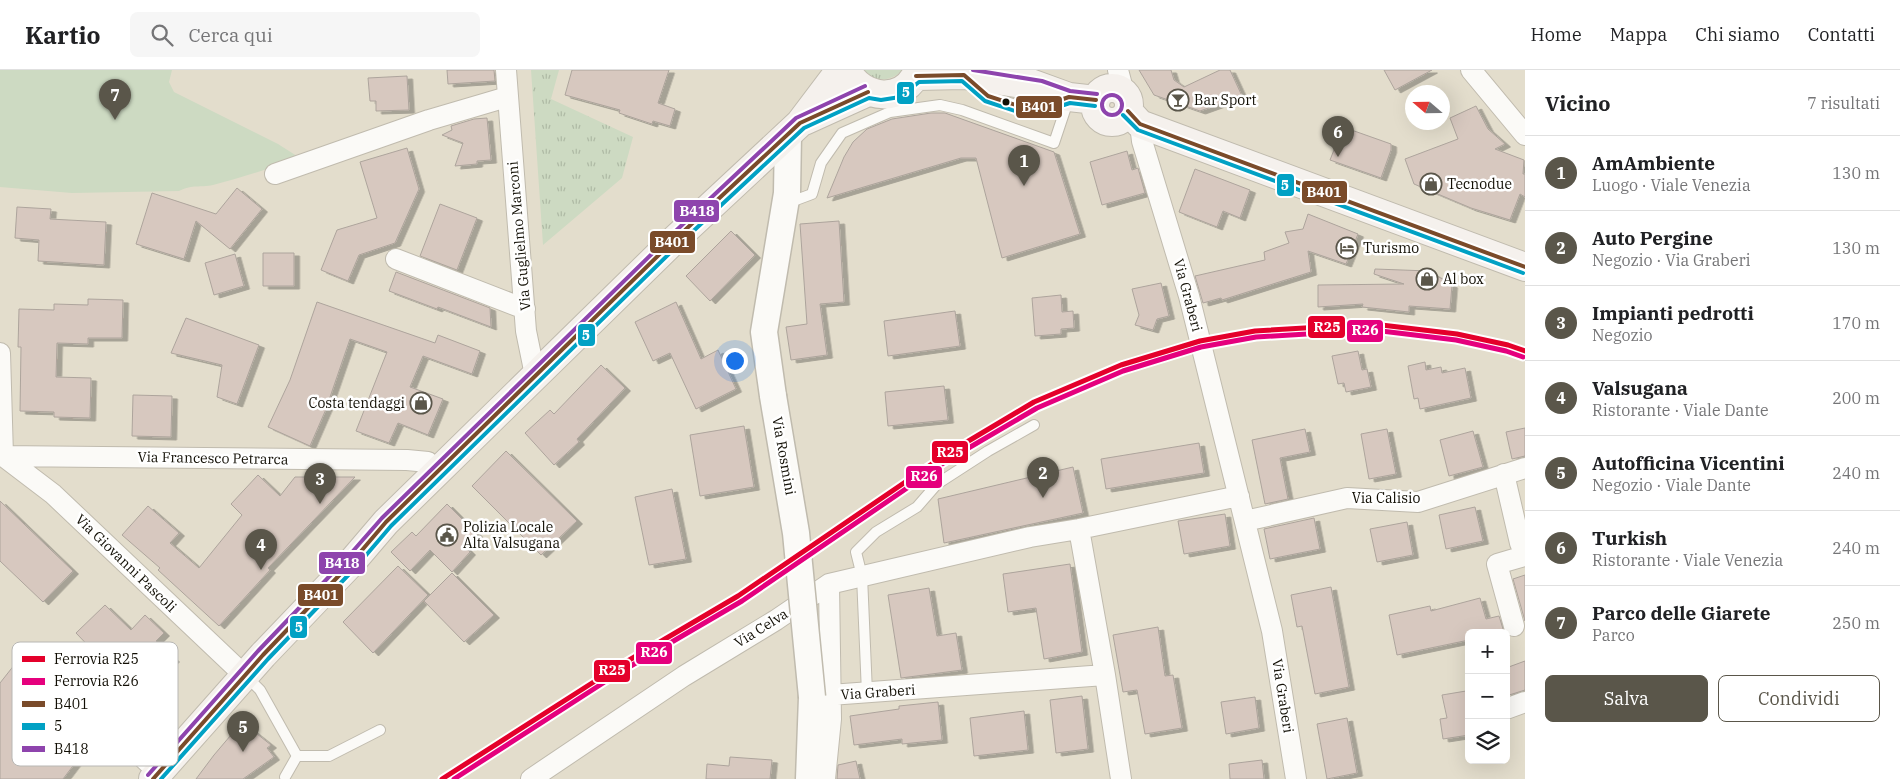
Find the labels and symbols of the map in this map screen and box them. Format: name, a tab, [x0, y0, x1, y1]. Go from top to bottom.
pin: 7	[99, 79, 131, 120]
line badge: 5	[896, 81, 915, 105]
text: 5	[902, 83, 910, 101]
north arrow	[1405, 85, 1450, 130]
bar icon: Bar Sport	[1166, 88, 1190, 112]
place label: Bar Sport	[1194, 91, 1257, 109]
line badge: B401	[1015, 95, 1063, 119]
unlabelled marker	[1001, 97, 1011, 107]
text: B401	[1021, 98, 1057, 116]
pin: 6	[1322, 116, 1354, 157]
pin: 1	[1008, 145, 1040, 186]
street label: Via Guglielmo Marconi	[504, 161, 534, 311]
shop icon: Tecnodue	[1419, 172, 1443, 196]
line badge: 5	[1276, 173, 1295, 197]
place label: Tecnodue	[1447, 175, 1512, 193]
text: 5	[1281, 176, 1289, 194]
line badge: B401	[1301, 180, 1348, 204]
text: B401	[1306, 183, 1342, 201]
line badge: B418	[673, 199, 720, 223]
text: B418	[679, 202, 715, 220]
line badge: B401	[649, 230, 696, 254]
text: B401	[654, 233, 690, 251]
hotel icon: Turismo	[1335, 236, 1359, 260]
place label: Turismo	[1363, 239, 1419, 257]
street label: Via Graberi	[1170, 257, 1206, 333]
shop icon: Al box	[1415, 267, 1439, 291]
place label: Al box	[1443, 270, 1484, 288]
line badge: R25	[1307, 315, 1346, 339]
text: R25	[1313, 318, 1341, 336]
line badge: R26	[1346, 319, 1384, 343]
text: R26	[1351, 321, 1379, 339]
line badge: 5	[577, 323, 596, 347]
text: 5	[582, 326, 590, 344]
your location	[722, 348, 748, 374]
shop icon: Costa tendaggi	[409, 391, 433, 415]
place label: Costa tendaggi	[308, 394, 405, 412]
street label: Via Rosmini	[768, 415, 800, 497]
line badge: R25	[931, 440, 969, 464]
text: R25	[936, 443, 964, 461]
street label: Via Francesco Petrarca	[137, 448, 289, 468]
pin: 2	[1027, 457, 1059, 498]
pin: 3	[304, 463, 336, 504]
line badge: R26	[905, 465, 943, 489]
text: R26	[910, 467, 938, 485]
street label: Via Calisio	[1352, 489, 1420, 507]
street label: Via Giovanni Pascoli	[72, 510, 180, 616]
place label: Polizia Locale Alta Valsugana	[463, 518, 560, 552]
public building icon: Polizia Locale Alta Valsugana	[435, 523, 459, 547]
pin: 4	[245, 529, 277, 570]
line badge: B418	[318, 551, 366, 575]
text: B418	[324, 554, 360, 572]
line badge: B401	[297, 583, 344, 607]
text: B401	[303, 586, 339, 604]
street label: Via Celva	[731, 604, 791, 652]
line badge: 5	[289, 615, 308, 639]
text: 5	[295, 618, 303, 636]
line badge: R26	[635, 641, 673, 665]
legend	[12, 642, 178, 766]
text: R26	[640, 643, 668, 661]
text: Ferrovia R25	[54, 650, 139, 668]
street label: Via Graberi	[1268, 658, 1298, 734]
line badge: R25	[593, 659, 631, 683]
text: R25	[598, 661, 626, 679]
text: Ferrovia R26	[54, 672, 139, 690]
street label: Via Graberi	[840, 680, 916, 704]
text: B401	[54, 695, 89, 713]
pin: 5	[227, 711, 259, 752]
text: 5	[54, 717, 62, 735]
text: B418	[54, 740, 89, 758]

